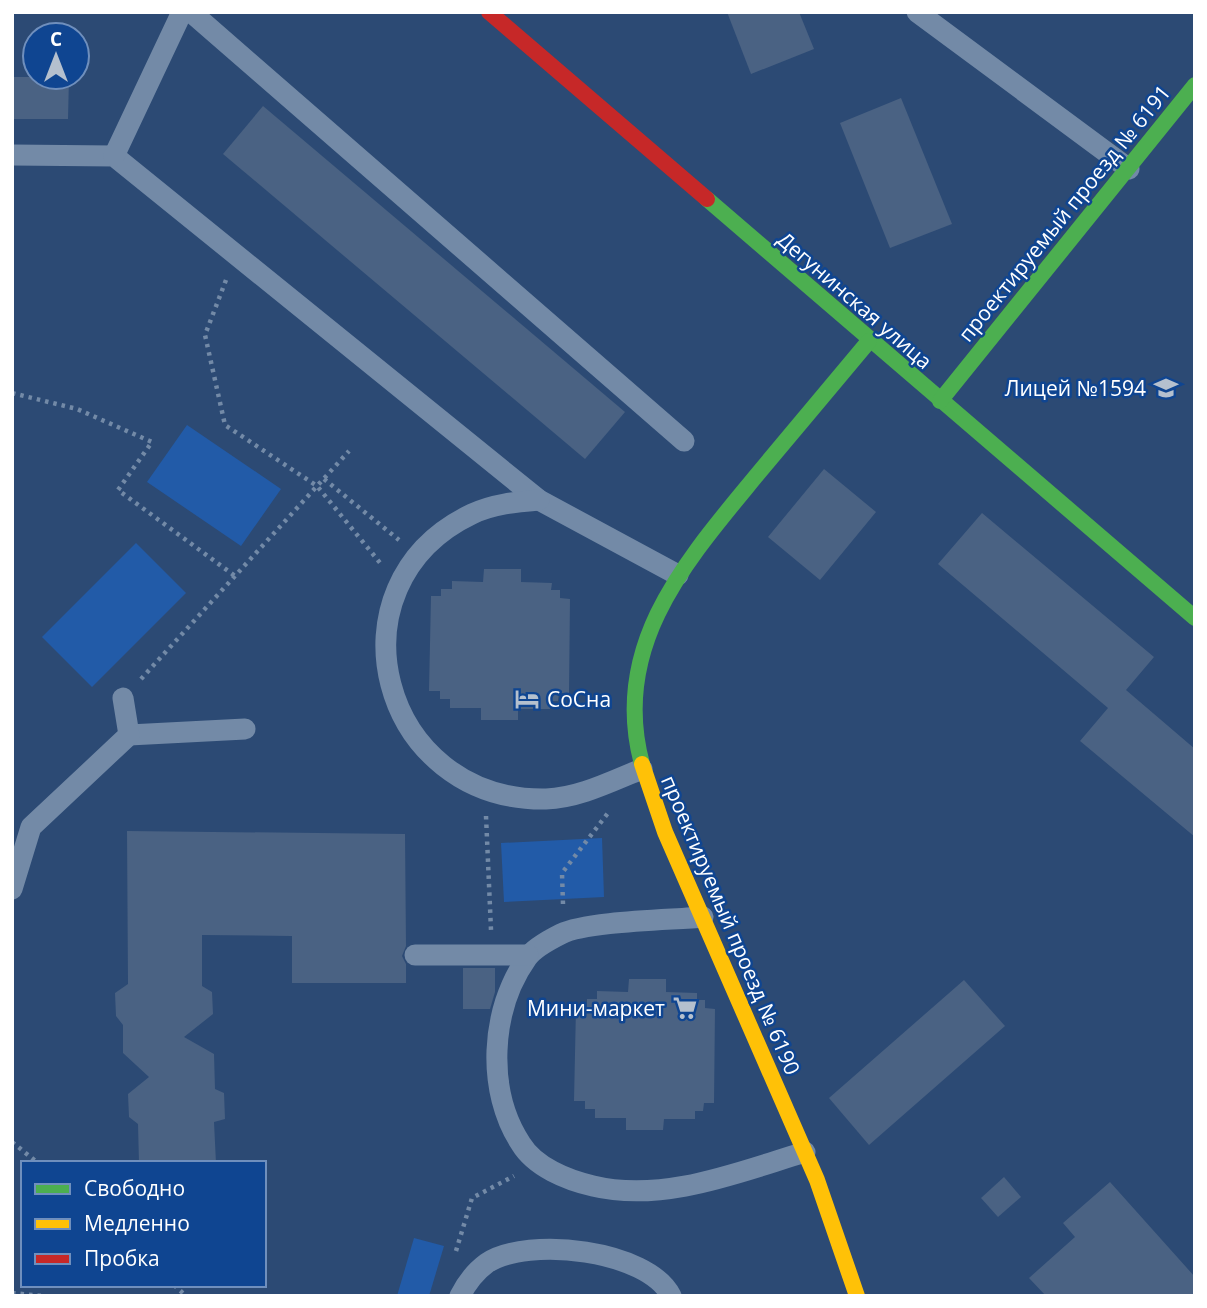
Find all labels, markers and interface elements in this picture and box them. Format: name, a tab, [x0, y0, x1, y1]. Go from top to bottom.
north arrow	[21, 21, 91, 91]
text: С	[50, 26, 62, 52]
street label: проектируемый проезд № 6191	[952, 79, 1176, 347]
street label: Дегунинская улица	[772, 225, 938, 375]
place label: Лицей №1594	[1005, 374, 1146, 402]
school or university icon: Лицей №1594	[1152, 374, 1180, 402]
hotel icon: СоСна	[513, 685, 541, 713]
place label: СоСна	[547, 685, 611, 713]
street label: проектируемый проезд № 6190	[655, 771, 807, 1079]
place label: Мини-маркет	[527, 994, 665, 1022]
supermarket icon: Мини-маркет	[671, 994, 699, 1022]
legend	[21, 1161, 266, 1287]
text: Свободно	[84, 1174, 185, 1202]
text: Медленно	[84, 1209, 190, 1237]
text: Пробка	[84, 1244, 160, 1272]

